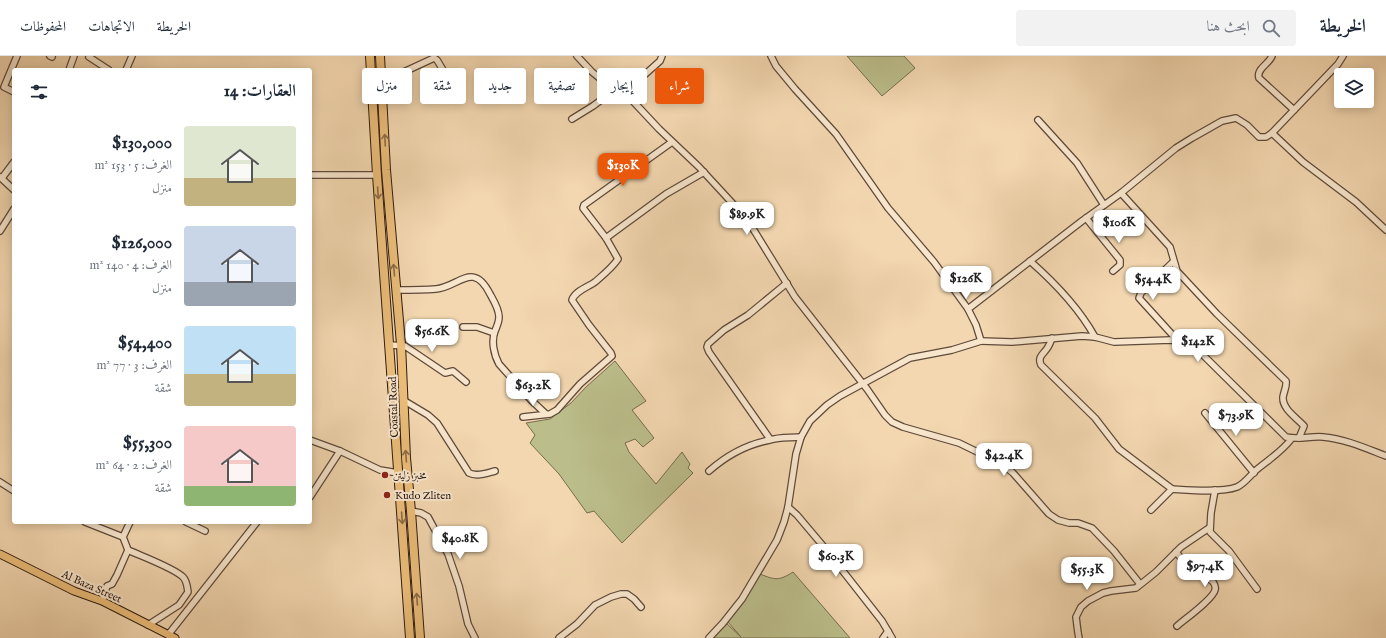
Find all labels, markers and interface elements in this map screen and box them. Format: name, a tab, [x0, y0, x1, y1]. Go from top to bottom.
search box	[1016, 10, 1296, 46]
text: الخريطة	[1320, 15, 1366, 39]
text: ابحث هنا	[1206, 17, 1250, 36]
icon: search	[1260, 17, 1282, 39]
text: المحفوظات	[20, 18, 66, 36]
text: الاتجاهات	[88, 18, 135, 36]
text: الخريطة	[157, 18, 191, 36]
chip: منزل	[362, 68, 412, 104]
chip: شقة	[420, 68, 466, 104]
chip: جديد	[474, 68, 526, 104]
chip: تصفية	[534, 68, 589, 104]
chip: إيجار	[597, 68, 647, 104]
chip: شراء	[655, 68, 704, 104]
map controls	[1334, 68, 1374, 108]
button: layers	[1334, 68, 1374, 108]
icon: filters	[28, 81, 50, 103]
text: العقارات: 14	[224, 81, 296, 102]
text: $130,000	[112, 133, 172, 154]
one-way arrow	[381, 134, 388, 147]
icon: home	[216, 142, 264, 190]
pin: $130K	[595, 153, 651, 187]
text: الغرف: 5 · 153 m²	[94, 157, 172, 174]
text: $130K	[607, 157, 639, 174]
text: منزل	[152, 180, 172, 197]
one-way arrow	[375, 186, 382, 199]
pin: $89.9K	[714, 202, 780, 236]
text: $89.9K	[729, 206, 765, 223]
pin: $106K	[1091, 210, 1147, 244]
text: $106K	[1102, 214, 1136, 231]
text: $126,000	[112, 233, 172, 254]
icon: home	[216, 242, 264, 290]
text: الغرف: 4 · 140 m²	[90, 257, 172, 274]
one-way arrow	[391, 264, 398, 277]
pin: $126K	[938, 266, 994, 300]
pin: $54.4K	[1120, 267, 1186, 301]
text: $126K	[949, 270, 983, 287]
text: $54.4K	[1134, 271, 1172, 288]
text: منزل	[152, 280, 172, 297]
pin: $56.6K	[399, 319, 465, 353]
text: $56.6K	[414, 323, 450, 340]
pin: $142K	[1170, 329, 1226, 363]
text: $54,400	[118, 333, 172, 354]
text: $142K	[1181, 333, 1215, 350]
icon: home	[216, 342, 264, 390]
text: الغرف: 3 · 77 m²	[97, 357, 172, 374]
pin: $63.2K	[500, 373, 566, 407]
street label: Coastal Road	[386, 376, 402, 438]
text: $63.2K	[515, 377, 551, 394]
text: شقة	[155, 380, 172, 397]
pin: $73.9K	[1203, 403, 1269, 437]
text: $73.9K	[1218, 407, 1254, 424]
text: $55,300	[123, 433, 172, 454]
icon: home	[216, 442, 264, 490]
pin: $42.4K	[971, 443, 1037, 477]
text: $42.4K	[985, 447, 1023, 464]
one-way arrow	[402, 450, 409, 463]
text: الغرف: 2 · 64 m²	[96, 457, 172, 474]
place label: مخبز زليتن	[393, 469, 427, 483]
marker: مخبز زليتن	[380, 470, 390, 480]
text: شقة	[155, 480, 172, 497]
place label: Kudo Zliten	[395, 489, 451, 503]
marker: Kudo Zliten	[382, 490, 392, 500]
one-way arrow	[398, 511, 405, 524]
pin: $40.8K	[427, 526, 493, 560]
text: $40.8K	[441, 530, 479, 547]
pin: $60.3K	[803, 544, 869, 578]
text: $60.3K	[818, 548, 854, 565]
pin: $97.4K	[1172, 554, 1238, 588]
pin: $55.3K	[1054, 557, 1120, 591]
text: $97.4K	[1186, 558, 1224, 575]
text: $55.3K	[1070, 561, 1104, 578]
street label: Al Baza Street	[58, 567, 124, 607]
one-way arrow	[414, 593, 421, 606]

